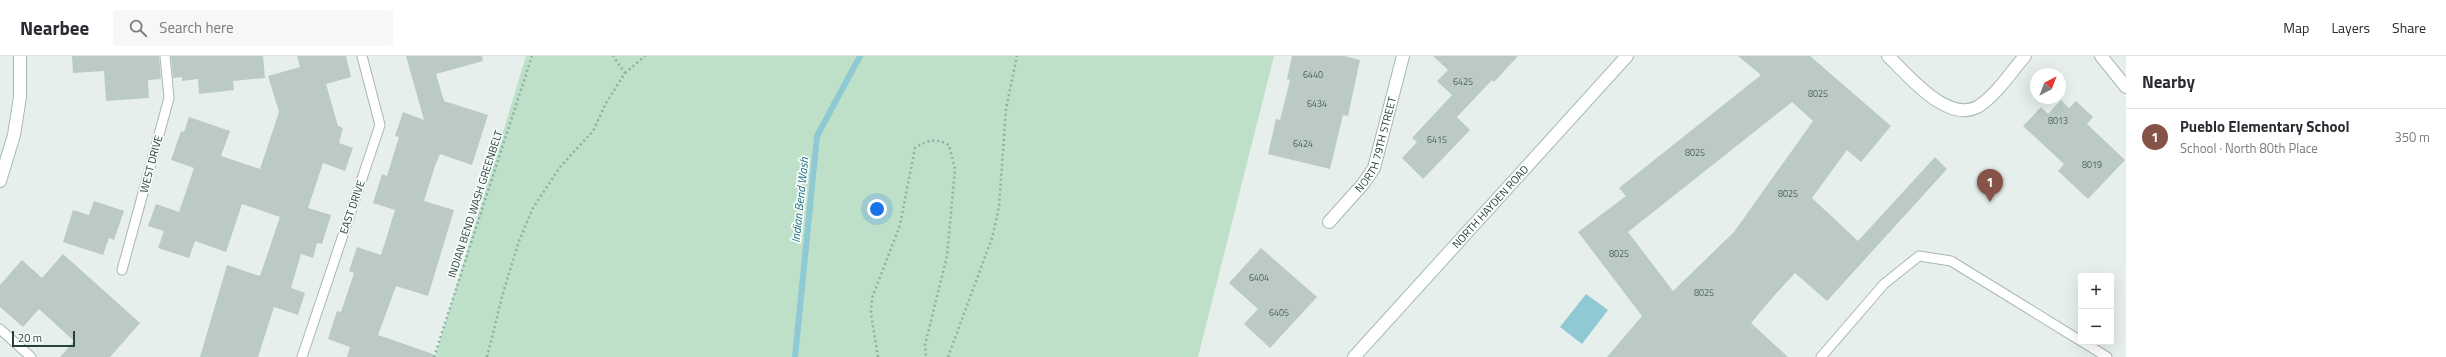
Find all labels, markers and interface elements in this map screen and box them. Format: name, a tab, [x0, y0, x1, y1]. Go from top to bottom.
search box	[113, 10, 393, 46]
text: Nearbee	[20, 13, 89, 42]
text: Search here	[159, 16, 234, 39]
icon: search	[127, 17, 149, 39]
text: Map	[2283, 17, 2309, 38]
text: Layers	[2331, 17, 2370, 38]
text: Share	[2392, 17, 2426, 38]
house number: 6440	[1303, 68, 1323, 81]
north arrow	[2030, 68, 2066, 104]
text: Nearby	[2142, 69, 2195, 95]
house number: 6425	[1453, 75, 1473, 88]
house number: 8025	[1808, 87, 1828, 100]
street label: NORTH 79TH STREET	[1351, 95, 1400, 196]
house number: 6434	[1307, 97, 1327, 110]
house number: 8013	[2048, 114, 2068, 127]
text: Pueblo Elementary School	[2180, 115, 2349, 138]
text: 1	[2151, 127, 2159, 147]
text: 350 m	[2394, 127, 2430, 147]
street label: INDIAN BEND WASH GREENBELT	[444, 128, 506, 280]
street label: WEST DRIVE	[136, 133, 166, 195]
house number: 6415	[1427, 133, 1447, 146]
house number: 6424	[1293, 137, 1313, 150]
text: School · North 80th Place	[2180, 138, 2318, 158]
house number: 8025	[1685, 146, 1705, 159]
water label: Indian Bend Wash	[786, 155, 814, 244]
house number: 8019	[2082, 158, 2102, 171]
street label: NORTH HAYDEN ROAD	[1448, 162, 1532, 252]
pin: 1	[1977, 169, 2003, 202]
street label: EAST DRIVE	[335, 178, 369, 236]
house number: 8025	[1778, 187, 1798, 200]
your location	[867, 199, 887, 219]
house number: 8025	[1609, 247, 1629, 260]
house number: 6404	[1249, 271, 1269, 284]
map controls	[2078, 273, 2114, 345]
button: +	[2078, 273, 2114, 309]
house number: 8025	[1694, 286, 1714, 299]
house number: 6405	[1269, 306, 1289, 319]
button: −	[2078, 309, 2114, 345]
scale bar	[12, 329, 75, 348]
text: 20 m	[18, 330, 42, 346]

